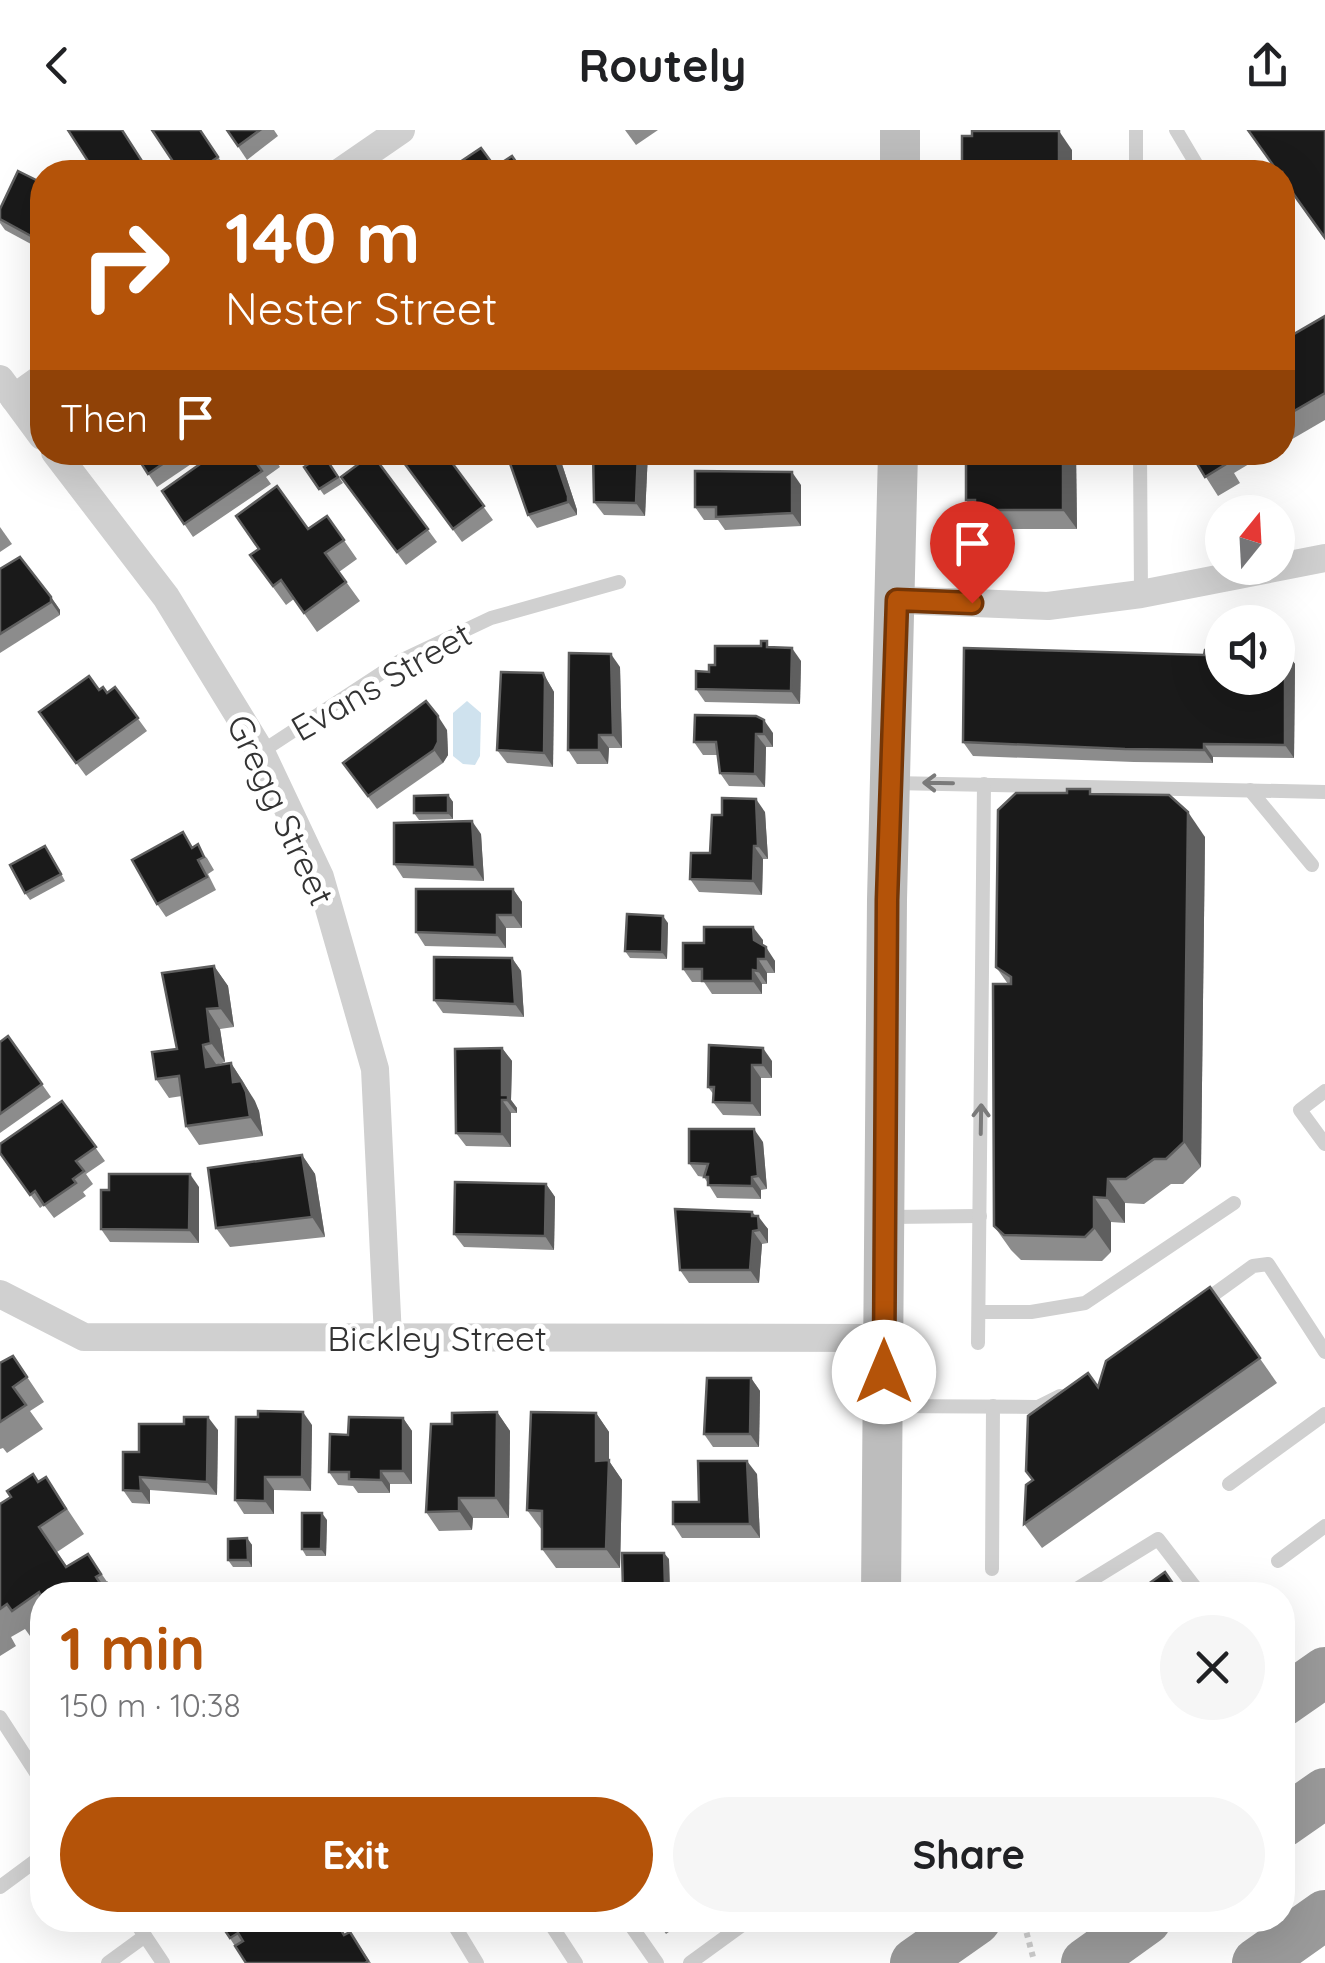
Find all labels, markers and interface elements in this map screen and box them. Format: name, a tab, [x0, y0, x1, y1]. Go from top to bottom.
text: Routely	[579, 37, 746, 93]
icon: back	[30, 38, 85, 93]
icon: share	[1240, 38, 1295, 93]
text: 140 m	[225, 193, 421, 281]
icon: right	[60, 200, 190, 330]
text: Nester Street	[225, 280, 497, 336]
icon: arrive	[168, 390, 223, 445]
text: Then	[60, 394, 148, 442]
north arrow	[1205, 495, 1295, 585]
map controls	[1205, 495, 1295, 695]
pin	[930, 501, 1015, 604]
icon: arrive	[945, 516, 1000, 571]
button: sound	[1205, 605, 1295, 695]
street label: Evans Street	[283, 612, 479, 750]
street label: Gregg Street	[218, 708, 344, 912]
one-way arrow	[922, 774, 954, 793]
one-way arrow	[972, 1103, 990, 1136]
street label: Bickley Street	[327, 1316, 547, 1360]
position arrow	[832, 1320, 936, 1424]
text: 1 min	[60, 1610, 205, 1685]
button: close	[1160, 1615, 1265, 1720]
text: 150 m · 10:38	[60, 1685, 241, 1725]
button: Exit	[60, 1797, 653, 1912]
button: Share	[673, 1797, 1265, 1912]

